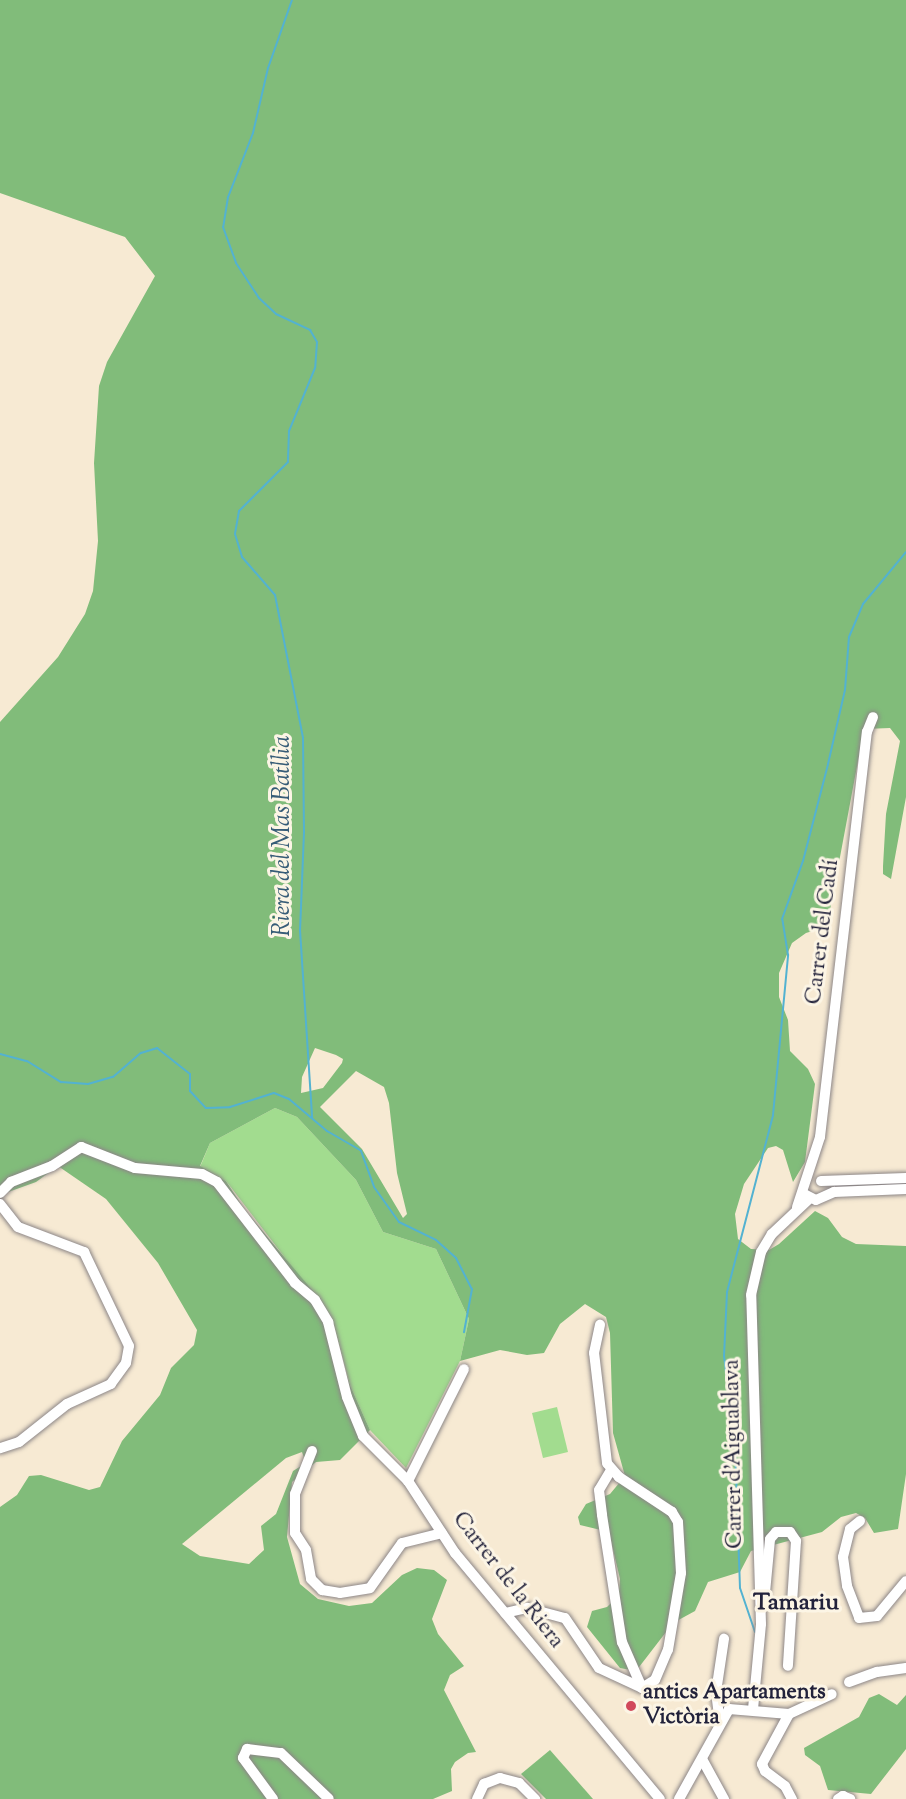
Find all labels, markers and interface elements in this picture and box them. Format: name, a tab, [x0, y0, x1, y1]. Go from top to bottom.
water label: Riera del Mas Batllia	[270, 736, 298, 936]
street label: Carrer del Cadí	[802, 858, 846, 1006]
street label: Carrer d'Aiguablava	[720, 1359, 750, 1549]
street label: Carrer de la Riera	[446, 1508, 568, 1654]
district label: Tamariu	[753, 1590, 839, 1618]
place label: antics Apartaments Victòria	[643, 1680, 826, 1732]
marker: antics Apartaments Victòria	[624, 1699, 638, 1713]

